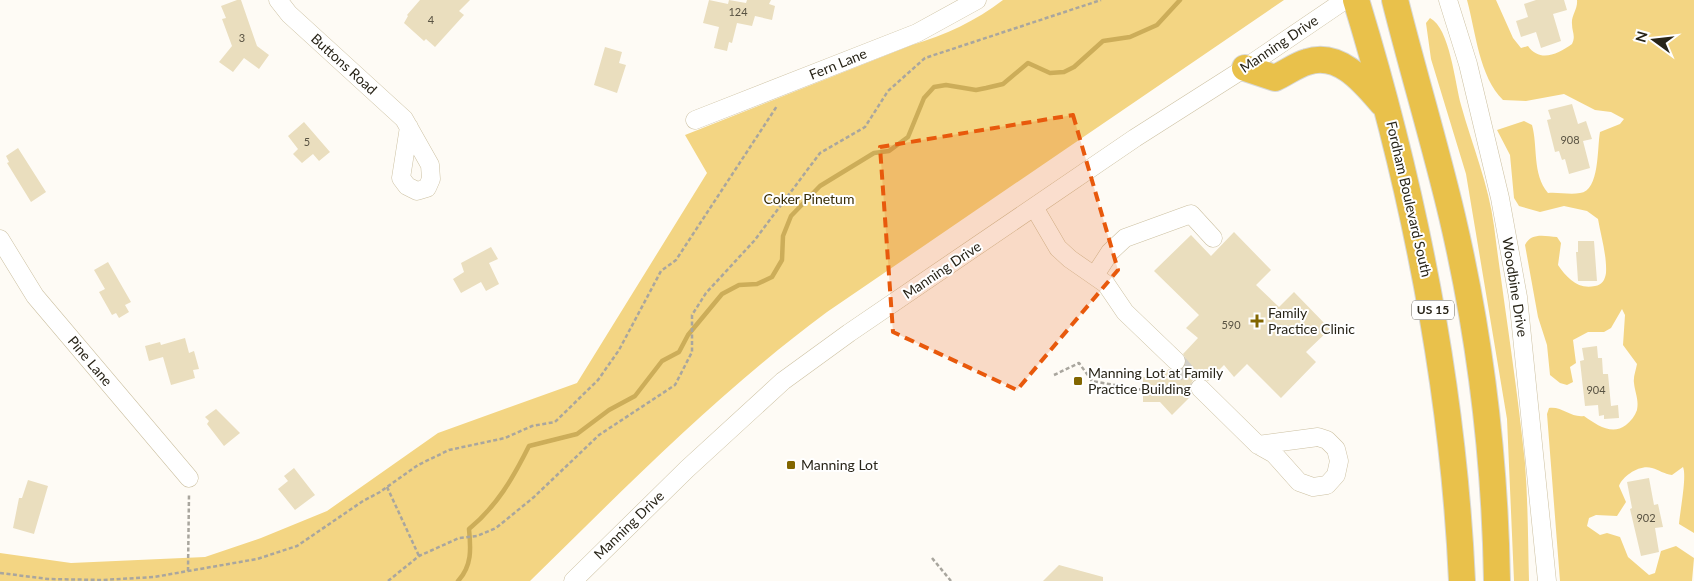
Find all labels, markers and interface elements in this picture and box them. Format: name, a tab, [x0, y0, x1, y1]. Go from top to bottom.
house number: 124	[728, 5, 748, 18]
street label: Manning Drive	[1236, 11, 1321, 76]
house number: 4	[428, 13, 435, 26]
north arrow	[1629, 15, 1679, 65]
text: N	[1631, 29, 1651, 44]
street label: Buttons Road	[308, 30, 381, 98]
house number: 3	[239, 31, 245, 44]
street label: Fern Lane	[807, 44, 869, 83]
street label: Fordham Boulevard South	[1383, 119, 1436, 278]
house number: 908	[1560, 133, 1580, 146]
house number: 5	[304, 135, 310, 148]
park label: Coker Pinetum	[764, 190, 854, 207]
street label: Woodbine Drive	[1499, 236, 1532, 338]
street label: Manning Drive	[899, 237, 984, 302]
road number: US 15	[1412, 300, 1454, 320]
place label: Family Practice Clinic	[1268, 304, 1355, 337]
marker: Family Practice Clinic	[1250, 314, 1264, 328]
house number: 590	[1221, 318, 1241, 331]
street label: Pine Lane	[65, 332, 116, 389]
place label: Manning Lot at Family Practice Building	[1088, 364, 1224, 397]
marker: Manning Lot at Family Practice Building	[1072, 375, 1084, 387]
house number: 904	[1586, 383, 1606, 396]
place label: Manning Lot	[801, 456, 878, 473]
marker: Manning Lot	[785, 459, 797, 471]
street label: Manning Drive	[590, 487, 667, 562]
house number: 902	[1636, 511, 1656, 524]

